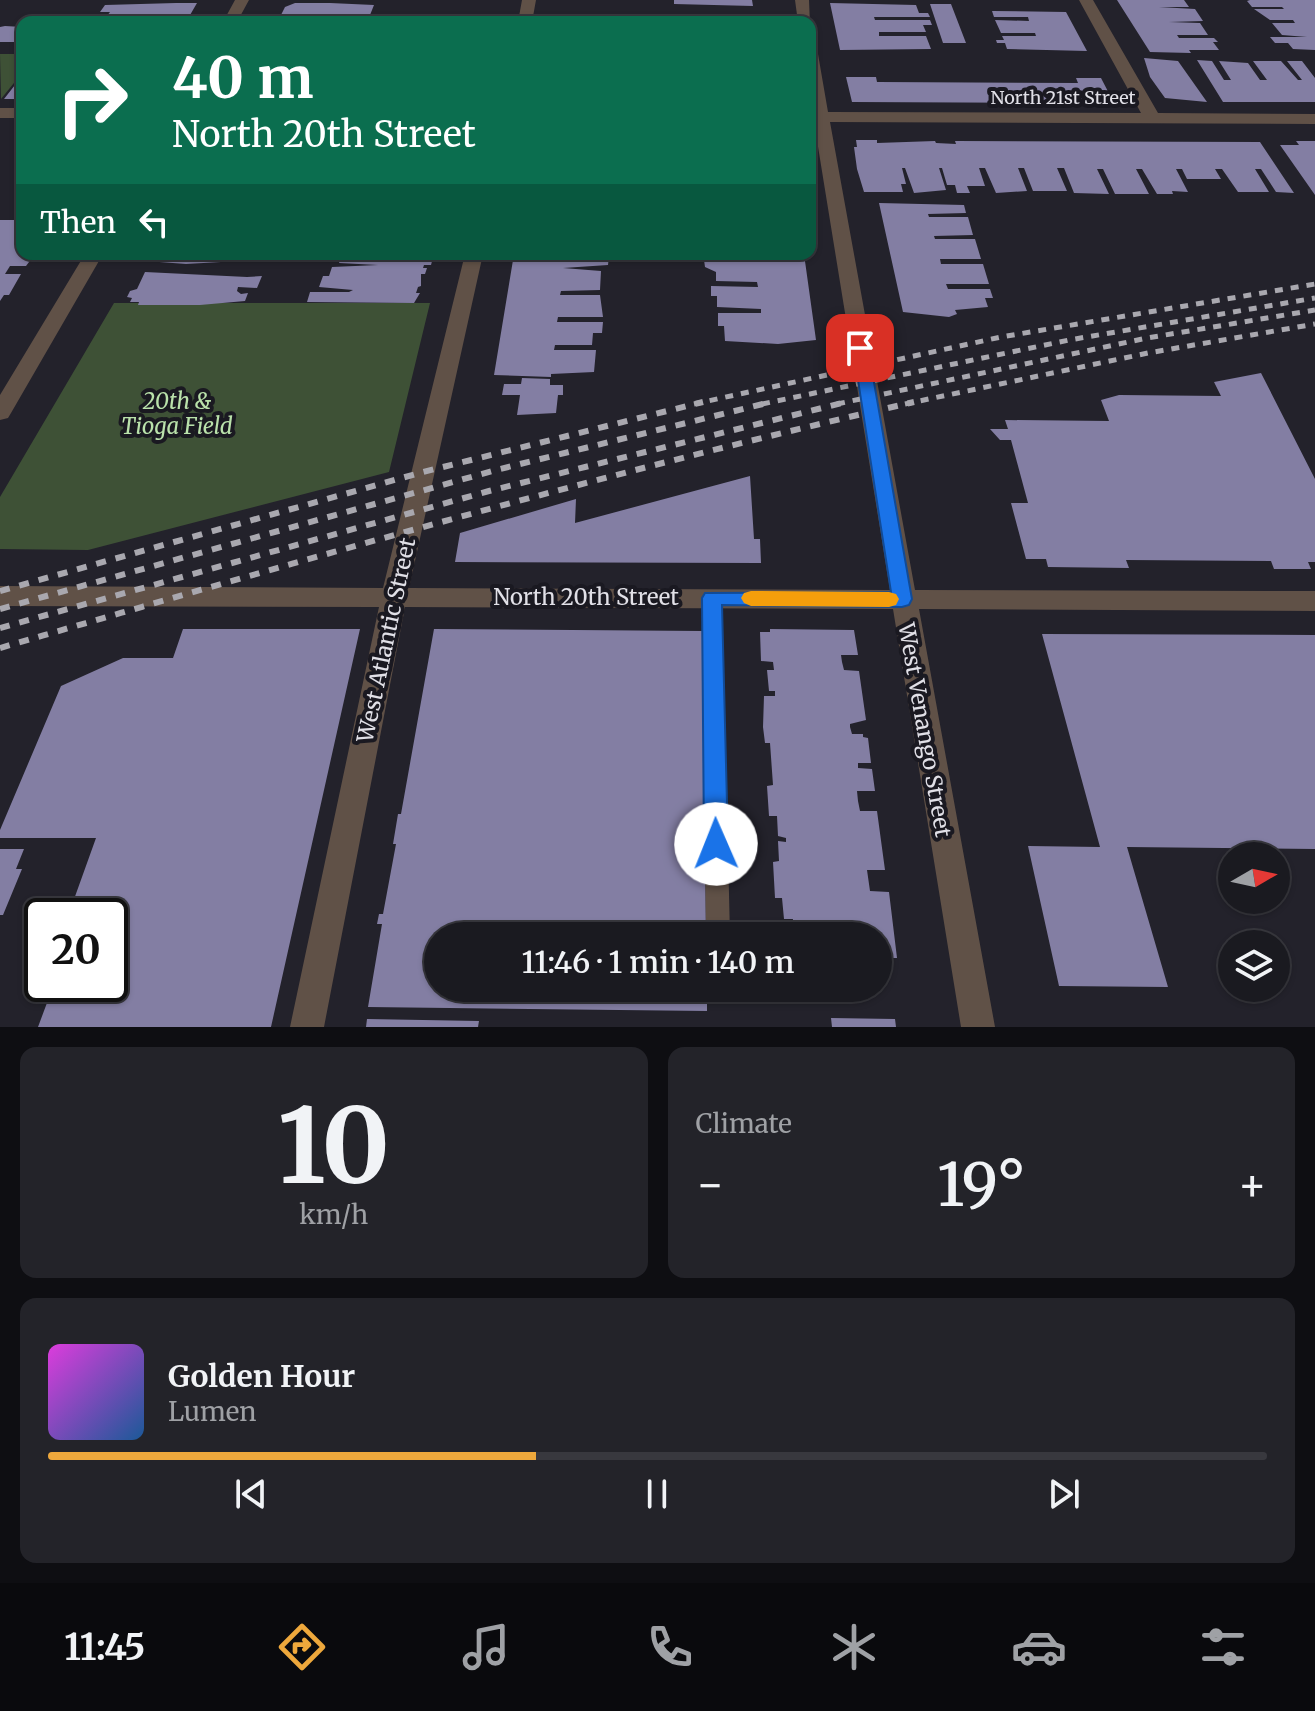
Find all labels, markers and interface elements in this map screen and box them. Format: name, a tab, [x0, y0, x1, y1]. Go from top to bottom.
text: 40 m	[172, 43, 314, 113]
icon: right	[40, 48, 144, 152]
street label: North 21st Street	[990, 86, 1136, 109]
text: North 20th Street	[172, 112, 476, 157]
icon: left	[132, 200, 176, 244]
text: Then	[40, 203, 116, 241]
pin	[826, 314, 894, 382]
icon: arrive	[838, 326, 882, 370]
park label: 20th & Tioga Field	[121, 387, 233, 440]
street label: West Atlantic Street	[350, 535, 421, 746]
street label: North 20th Street	[493, 583, 679, 611]
street label: West Venango Street	[892, 620, 958, 840]
position arrow	[674, 802, 758, 886]
north arrow	[1218, 842, 1290, 914]
map controls	[1218, 842, 1290, 1002]
speed limit sign: 20	[24, 898, 128, 1002]
button: layers	[1218, 930, 1290, 1002]
text: 11:46 · 1 min · 140 m	[522, 943, 794, 981]
text: 10	[277, 1081, 390, 1211]
text: Climate	[696, 1107, 792, 1140]
text: 19°	[937, 1147, 1025, 1222]
text: −	[696, 1157, 725, 1212]
text: +	[1238, 1157, 1267, 1212]
text: km/h	[299, 1198, 368, 1231]
text: Golden Hour	[168, 1357, 355, 1395]
text: Lumen	[168, 1395, 257, 1428]
icon: previous	[229, 1472, 273, 1516]
icon: pause	[635, 1472, 679, 1516]
icon: next	[1042, 1472, 1086, 1516]
icon: directions	[274, 1619, 330, 1675]
icon: music	[458, 1619, 514, 1675]
icon: phone	[642, 1619, 698, 1675]
icon: climate	[826, 1619, 882, 1675]
icon: car	[1011, 1619, 1067, 1675]
icon: filters	[1195, 1619, 1251, 1675]
text: 11:45	[64, 1625, 145, 1670]

